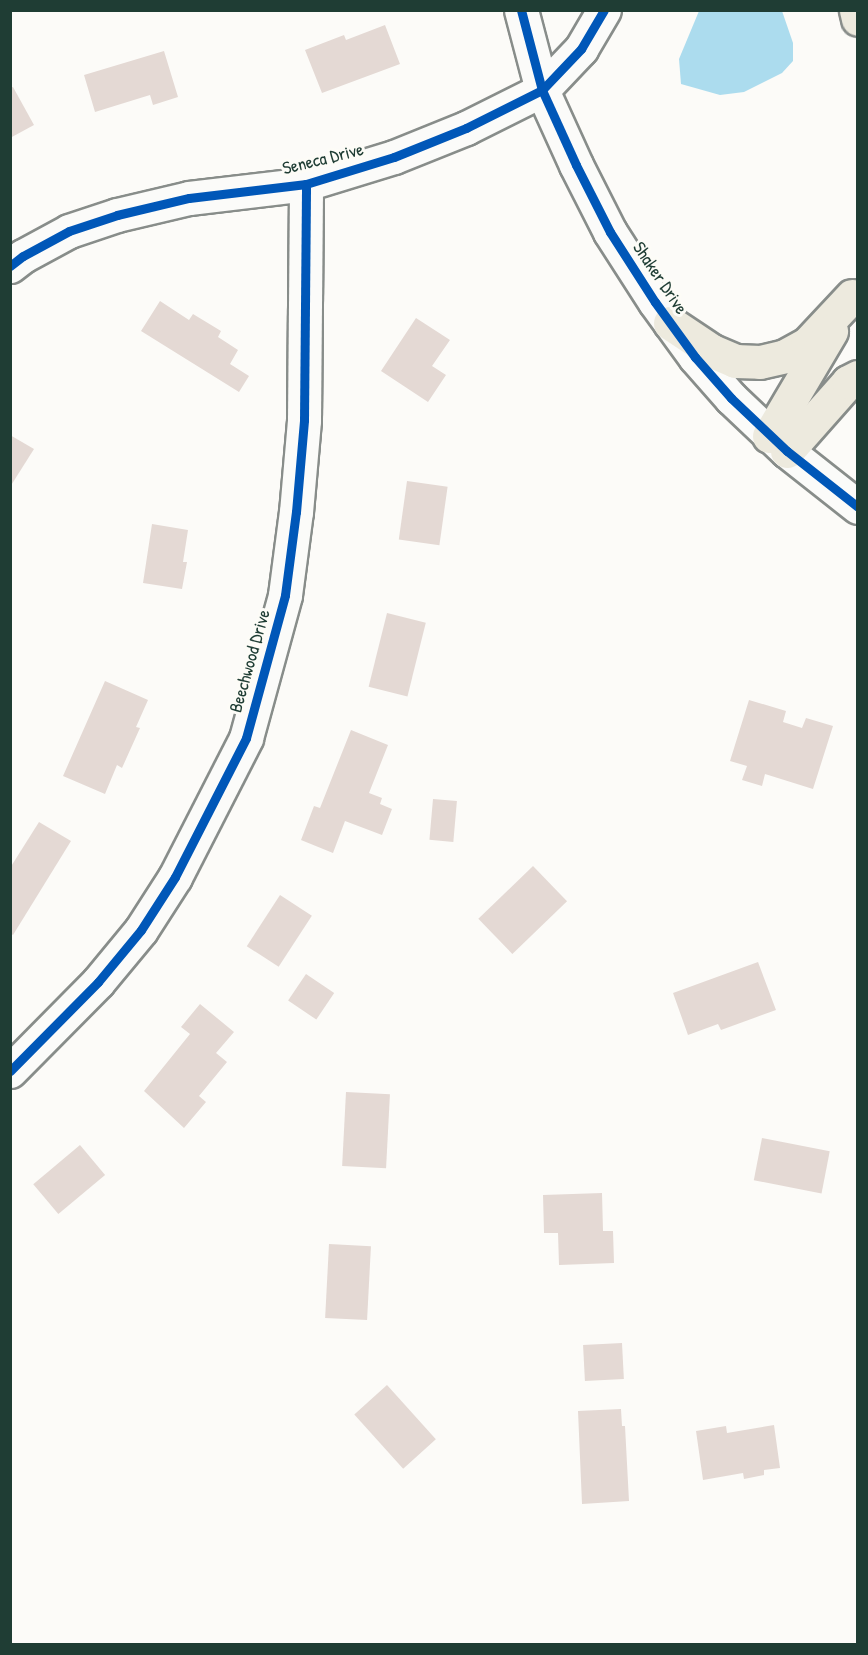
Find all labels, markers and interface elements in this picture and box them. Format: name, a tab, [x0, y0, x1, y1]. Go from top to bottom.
street label: Seneca Drive	[280, 139, 366, 179]
street label: Shaker Drive	[628, 238, 692, 318]
street label: Beechwood Drive	[225, 607, 275, 715]

